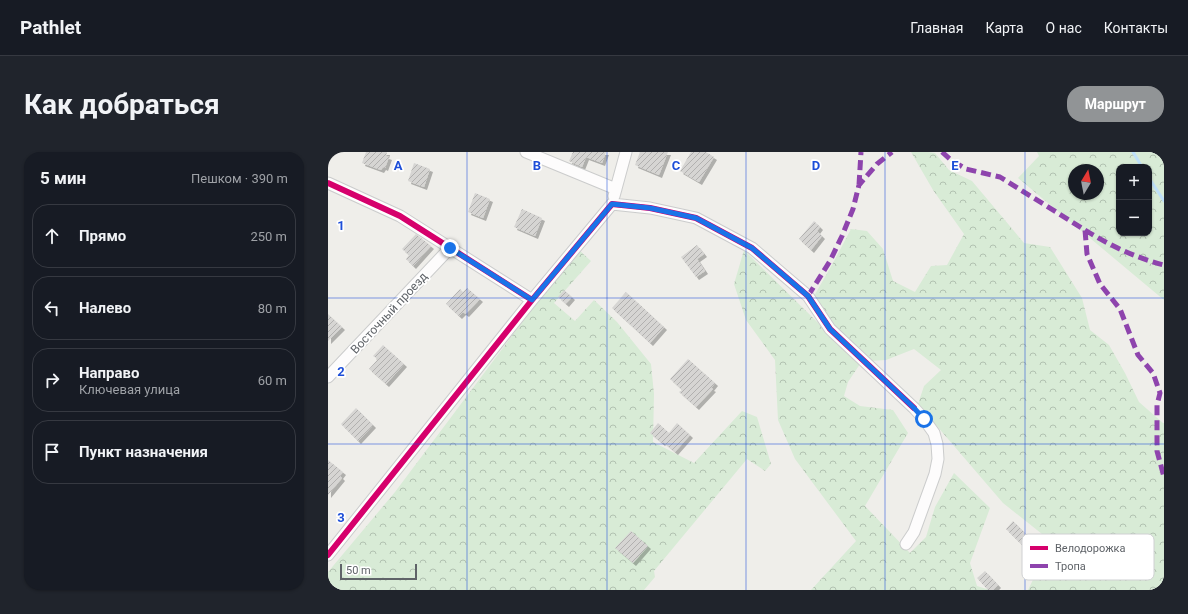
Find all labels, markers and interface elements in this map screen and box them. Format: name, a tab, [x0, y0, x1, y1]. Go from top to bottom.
text: Pathlet	[20, 16, 81, 39]
text: Главная	[910, 20, 963, 36]
text: Карта	[985, 20, 1024, 36]
text: О нас	[1046, 20, 1082, 36]
text: Контакты	[1104, 20, 1168, 36]
button: Маршрут	[1067, 86, 1164, 122]
text: Как добраться	[24, 88, 220, 121]
text: A	[394, 158, 403, 173]
text: B	[533, 158, 541, 173]
text: C	[672, 158, 681, 173]
text: D	[812, 158, 820, 173]
text: E	[951, 158, 959, 173]
north arrow	[1068, 164, 1104, 200]
map controls	[1116, 164, 1152, 236]
button: +	[1116, 164, 1152, 200]
text: 5 мин	[40, 168, 86, 188]
text: Пешком · 390 m	[191, 171, 288, 186]
button: −	[1116, 200, 1152, 236]
text: 1	[337, 218, 345, 233]
icon: ahead	[41, 225, 63, 247]
text: Прямо	[79, 227, 126, 245]
text: 250 m	[250, 229, 287, 244]
route end	[441, 239, 459, 257]
street label: Восточный проезд	[348, 270, 430, 356]
icon: left	[41, 297, 63, 319]
text: Налево	[79, 299, 131, 317]
text: 80 m	[258, 301, 287, 316]
text: Направо	[79, 364, 140, 382]
text: 2	[337, 364, 345, 379]
icon: right	[41, 369, 63, 391]
text: 60 m	[258, 373, 287, 388]
text: Ключевая улица	[79, 382, 180, 397]
route start	[915, 410, 933, 428]
icon: arrive	[41, 441, 63, 463]
text: Пункт назначения	[79, 443, 208, 461]
text: 3	[337, 510, 345, 525]
legend	[1022, 534, 1154, 580]
text: Велодорожка	[1055, 542, 1126, 555]
text: Тропа	[1055, 560, 1086, 573]
scale bar	[340, 562, 417, 581]
text: 50 m	[346, 564, 371, 577]

